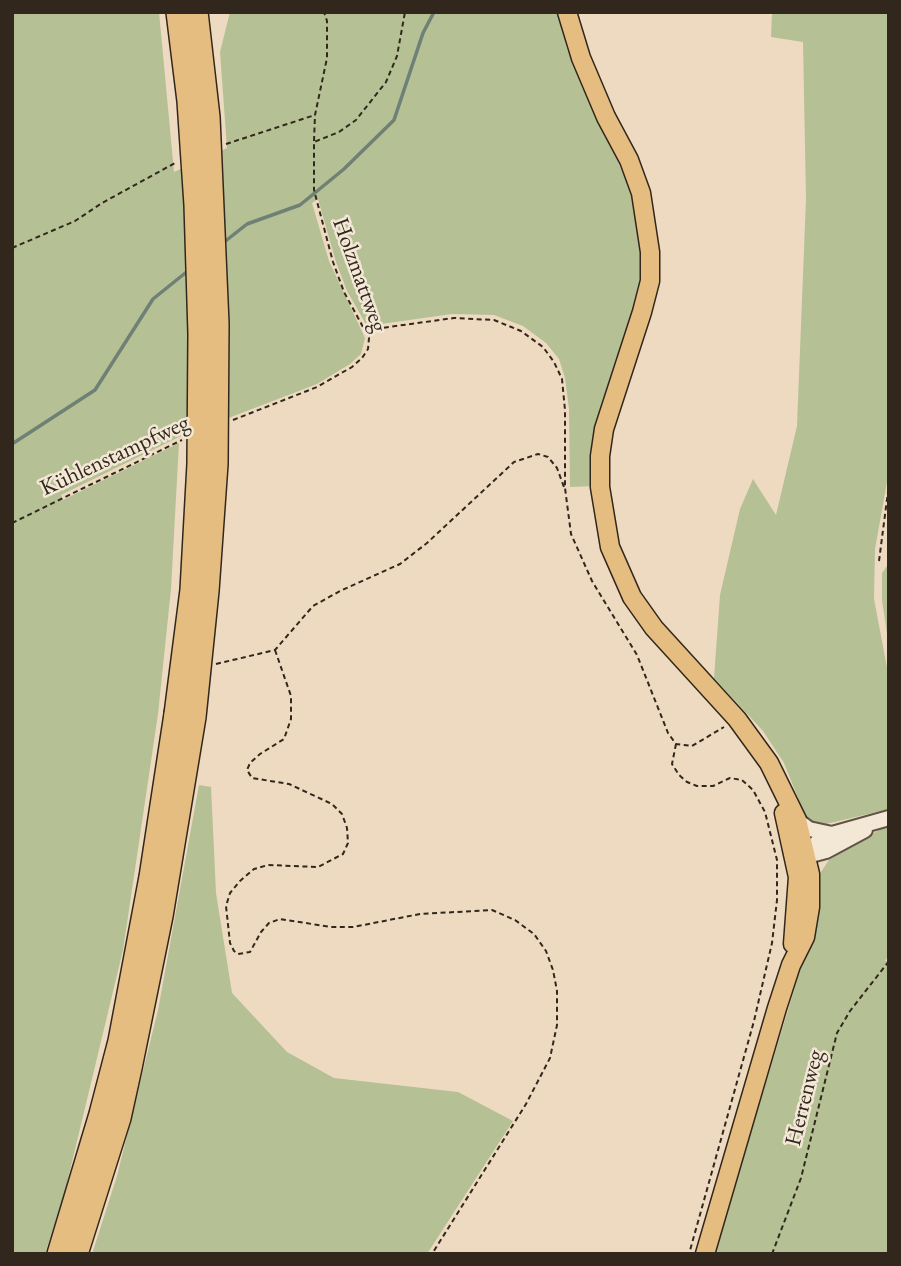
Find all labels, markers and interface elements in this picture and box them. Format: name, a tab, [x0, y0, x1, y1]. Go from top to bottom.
street label: Holzmattweg	[326, 214, 392, 336]
street label: Kühlenstampfweg	[36, 409, 194, 503]
street label: Herrenweg	[780, 1047, 830, 1149]

